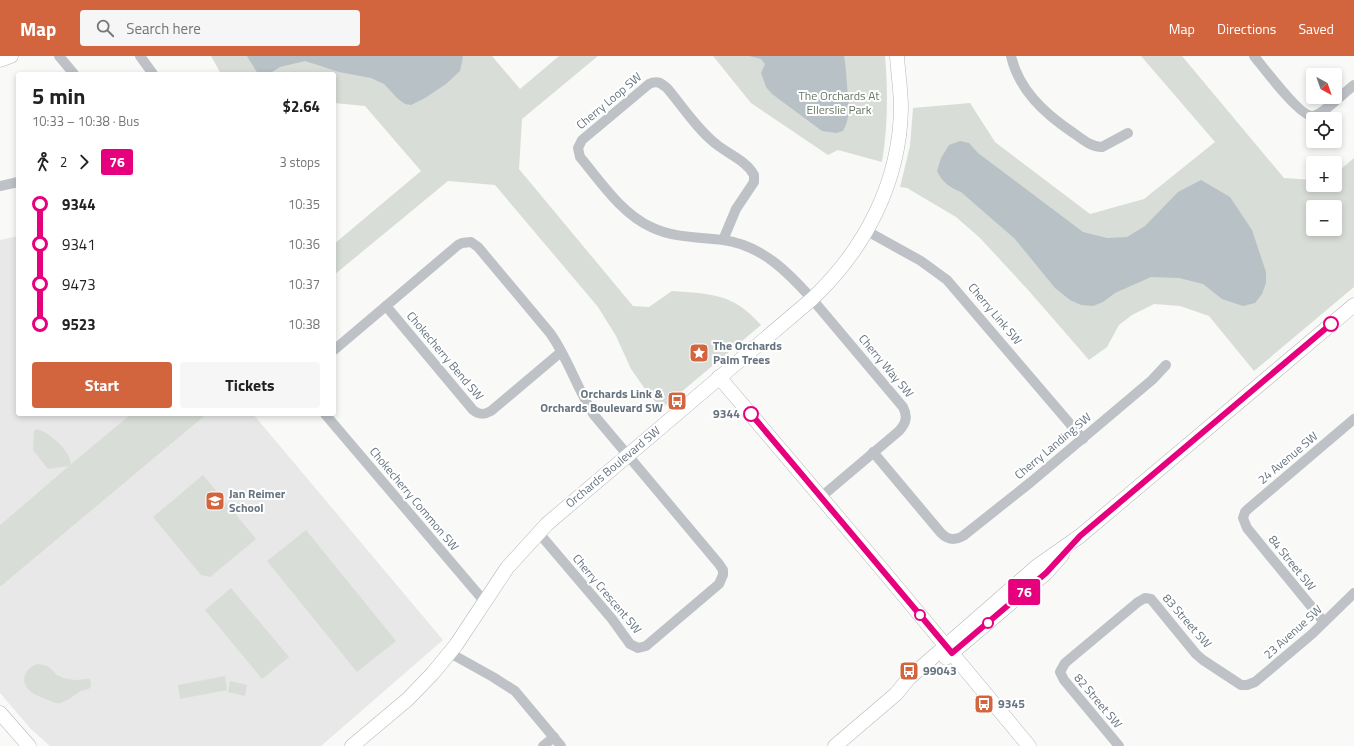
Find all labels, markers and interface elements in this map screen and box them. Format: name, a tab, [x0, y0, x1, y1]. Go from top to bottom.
search box	[80, 10, 360, 46]
text: Map	[20, 14, 56, 43]
icon: search	[94, 17, 116, 39]
text: Search here	[126, 17, 201, 40]
text: Map	[1169, 18, 1195, 39]
text: Directions	[1217, 18, 1276, 39]
text: Saved	[1298, 18, 1334, 39]
street label: Cherry Loop SW	[572, 67, 646, 134]
north arrow	[1306, 68, 1342, 104]
map controls	[1306, 68, 1342, 236]
text: 5 min	[32, 79, 85, 113]
park label: The Orchards At Ellerslie Park	[799, 86, 880, 119]
text: $2.64	[283, 95, 320, 118]
text: 10:33 – 10:38 · Bus	[32, 111, 139, 131]
button: locate	[1306, 112, 1342, 148]
icon: walk	[32, 151, 54, 173]
icon: forward	[73, 151, 95, 173]
text: 76	[109, 151, 125, 172]
text: 2	[60, 152, 67, 172]
text: 3 stops	[279, 152, 320, 172]
button: +	[1306, 156, 1342, 192]
text: 9344	[62, 193, 96, 216]
text: 10:35	[288, 194, 320, 214]
button: −	[1306, 200, 1342, 236]
text: 9341	[62, 233, 96, 256]
text: 10:36	[288, 234, 320, 254]
text: 9473	[62, 273, 96, 296]
text: 10:37	[288, 274, 320, 294]
street label: Cherry Link SW	[964, 278, 1027, 349]
street label: Chokecherry Bend SW	[402, 307, 489, 405]
text: 9523	[62, 313, 96, 336]
text: 10:38	[288, 314, 320, 334]
unlabelled marker	[1323, 316, 1339, 332]
street label: Cherry Way SW	[854, 330, 919, 402]
place label: The Orchards Palm Trees	[713, 336, 782, 369]
place icon: The Orchards Palm Trees	[688, 342, 710, 364]
button: Start	[32, 362, 172, 408]
button: Tickets	[180, 362, 320, 408]
place label: Orchards Link & Orchards Boulevard SW	[540, 384, 664, 417]
bus stop icon: Orchards Link & Orchards Boulevard SW	[666, 390, 688, 412]
place label: 9344	[713, 404, 740, 423]
marker: 9344	[743, 406, 759, 422]
street label: Cherry Landing SW	[1010, 407, 1096, 484]
street label: Orchards Boulevard SW	[561, 421, 665, 512]
street label: 24 Avenue SW	[1253, 427, 1322, 488]
street label: Chokecherry Common SW	[365, 442, 464, 555]
place label: Jan Reimer School	[229, 484, 286, 517]
school or university icon: Jan Reimer School	[204, 490, 226, 512]
street label: 84 Street SW	[1264, 531, 1321, 595]
street label: Cherry Crescent SW	[568, 549, 647, 638]
line badge: 76	[1006, 579, 1042, 605]
text: 76	[1016, 581, 1032, 602]
street label: 83 Street SW	[1158, 589, 1217, 652]
street label: 23 Avenue SW	[1259, 600, 1327, 663]
unlabelled marker	[914, 609, 926, 621]
unlabelled marker	[982, 617, 994, 629]
bus stop icon: 99043	[898, 660, 920, 682]
place label: 99043	[923, 661, 957, 680]
street label: 82 Street SW	[1070, 669, 1127, 733]
bus stop icon: 9345	[973, 693, 995, 715]
place label: 9345	[998, 694, 1025, 713]

